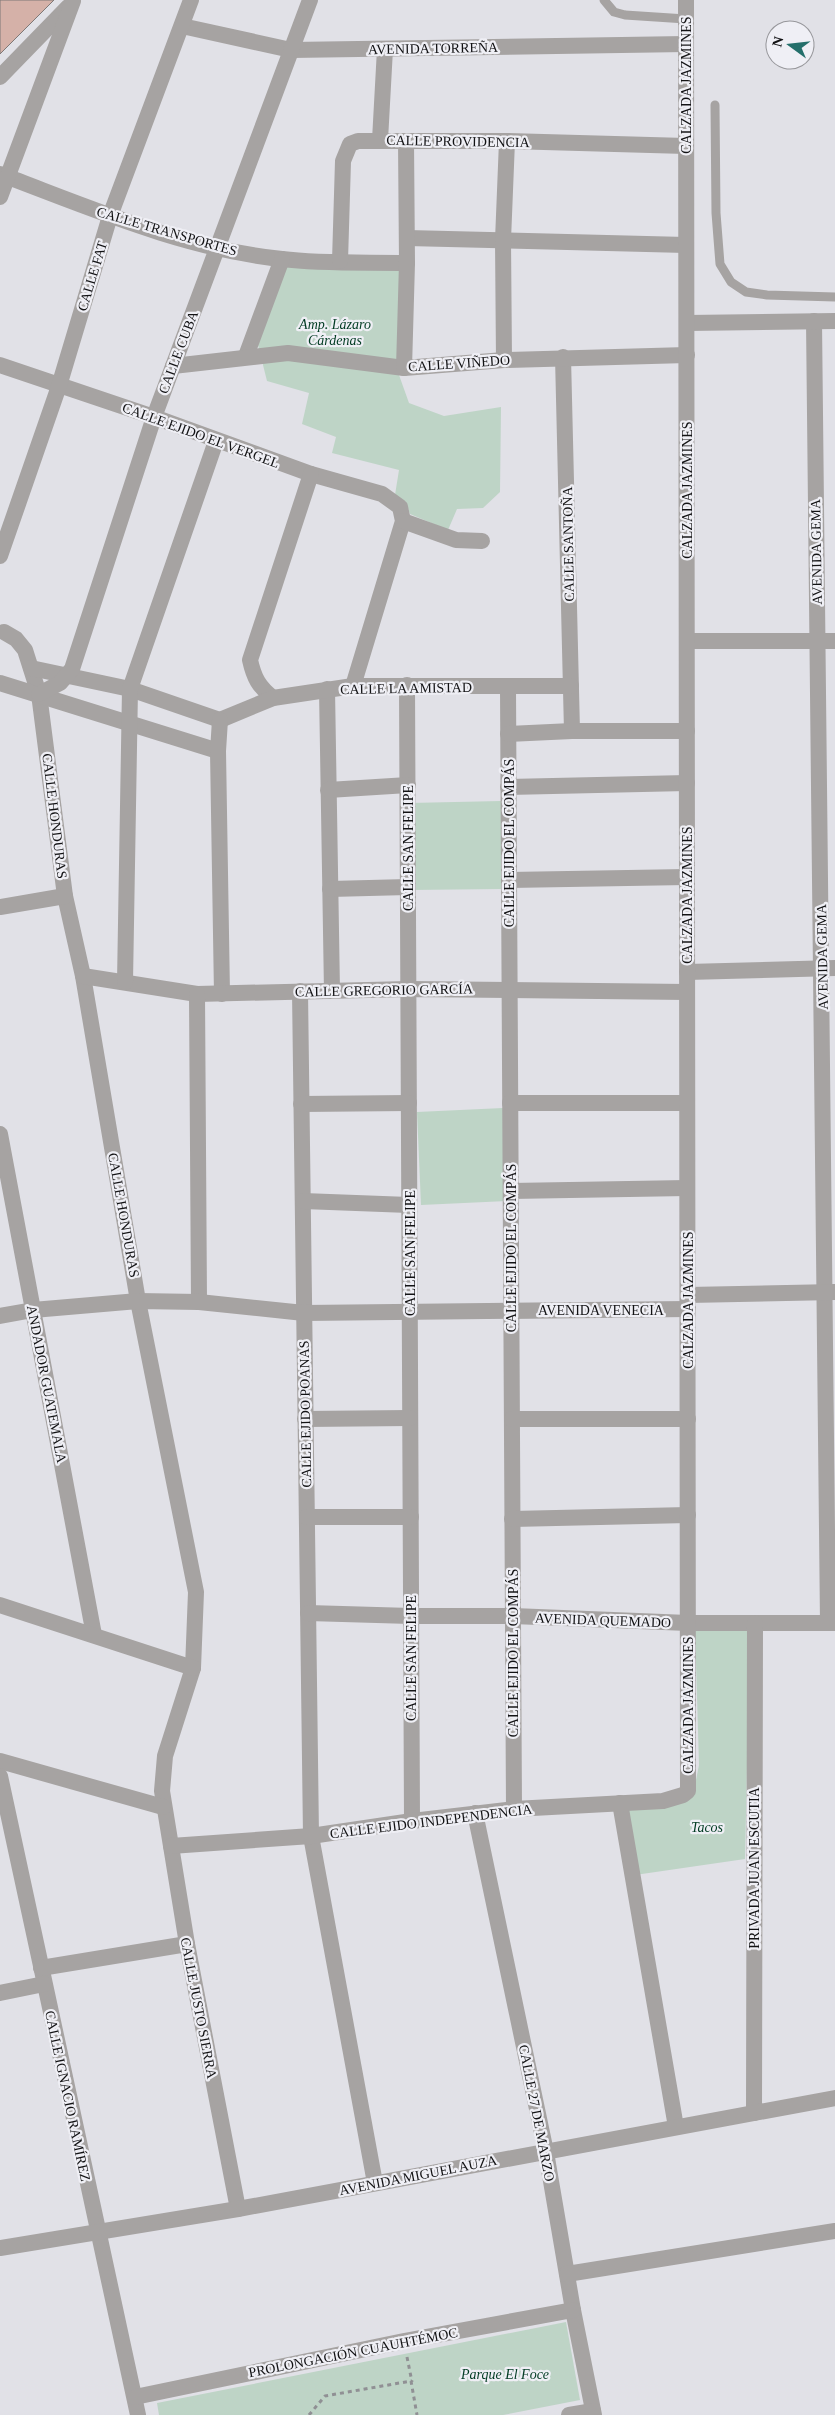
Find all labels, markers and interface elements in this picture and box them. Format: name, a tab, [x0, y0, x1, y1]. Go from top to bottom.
street label: CALZADA JAZMINES	[679, 16, 694, 154]
north arrow	[765, 20, 815, 70]
text: N	[769, 35, 786, 49]
street label: AVENIDA TORREÑA	[368, 40, 499, 57]
street label: CALLE PROVIDENCIA	[386, 133, 531, 150]
street label: CALLE TRANSPORTES	[95, 204, 239, 259]
street label: CALLE FAT	[75, 239, 110, 313]
street label: CALLE CUBA	[156, 308, 201, 396]
park label: Amp. Lázaro Cárdenas	[298, 317, 371, 348]
street label: CALLE VIÑEDO	[408, 352, 510, 375]
street label: CALLE EJIDO EL VERGEL	[120, 400, 281, 471]
street label: CALZADA JAZMINES	[680, 421, 695, 559]
street label: CALLE SANTOÑA	[560, 485, 577, 602]
street label: AVENIDA GEMA	[808, 498, 825, 605]
street label: CALLE LA AMISTAD	[340, 680, 472, 697]
street label: CALLE HONDURAS	[39, 752, 70, 880]
street label: CALLE EJIDO EL COMPÁS	[501, 759, 517, 927]
street label: CALLE SAN FELIPE	[401, 785, 416, 911]
street label: CALZADA JAZMINES	[680, 826, 695, 964]
street label: AVENIDA GEMA	[814, 903, 831, 1010]
street label: CALLE GREGORIO GARCÍA	[295, 980, 474, 1000]
street label: CALLE HONDURAS	[105, 1152, 142, 1279]
street label: CALLE EJIDO EL COMPÁS	[503, 1164, 519, 1332]
street label: CALLE SAN FELIPE	[403, 1190, 418, 1316]
street label: CALZADA JAZMINES	[681, 1231, 696, 1369]
street label: AVENIDA VENECIA	[538, 1303, 665, 1318]
street label: ANDADOR GUATEMALA	[24, 1304, 69, 1465]
street label: CALLE EJIDO POANAS	[297, 1340, 314, 1488]
street label: CALLE EJIDO EL COMPÁS	[505, 1569, 521, 1737]
street label: CALLE SAN FELIPE	[404, 1595, 419, 1721]
street label: AVENIDA QUEMADO	[535, 1611, 671, 1630]
street label: CALZADA JAZMINES	[681, 1636, 696, 1774]
street label: PRIVADA JUAN ESCUTIA	[747, 1786, 762, 1949]
street label: CALLE EJIDO INDEPENDENCIA	[329, 1802, 534, 1841]
park label: Tacos	[691, 1820, 724, 1835]
street label: CALLE JUSTO SIERRA	[177, 1936, 220, 2081]
street label: CALLE IGNACIO RAMÍREZ	[42, 2009, 94, 2183]
street label: CALLE 27 DE MARZO	[516, 2044, 557, 2183]
street label: AVENIDA MIGUEL AUZA	[338, 2153, 499, 2198]
street label: PROLONGACIÓN CUAUHTÉMOC	[247, 2324, 459, 2380]
park label: Parque El Foce	[460, 2367, 549, 2382]

